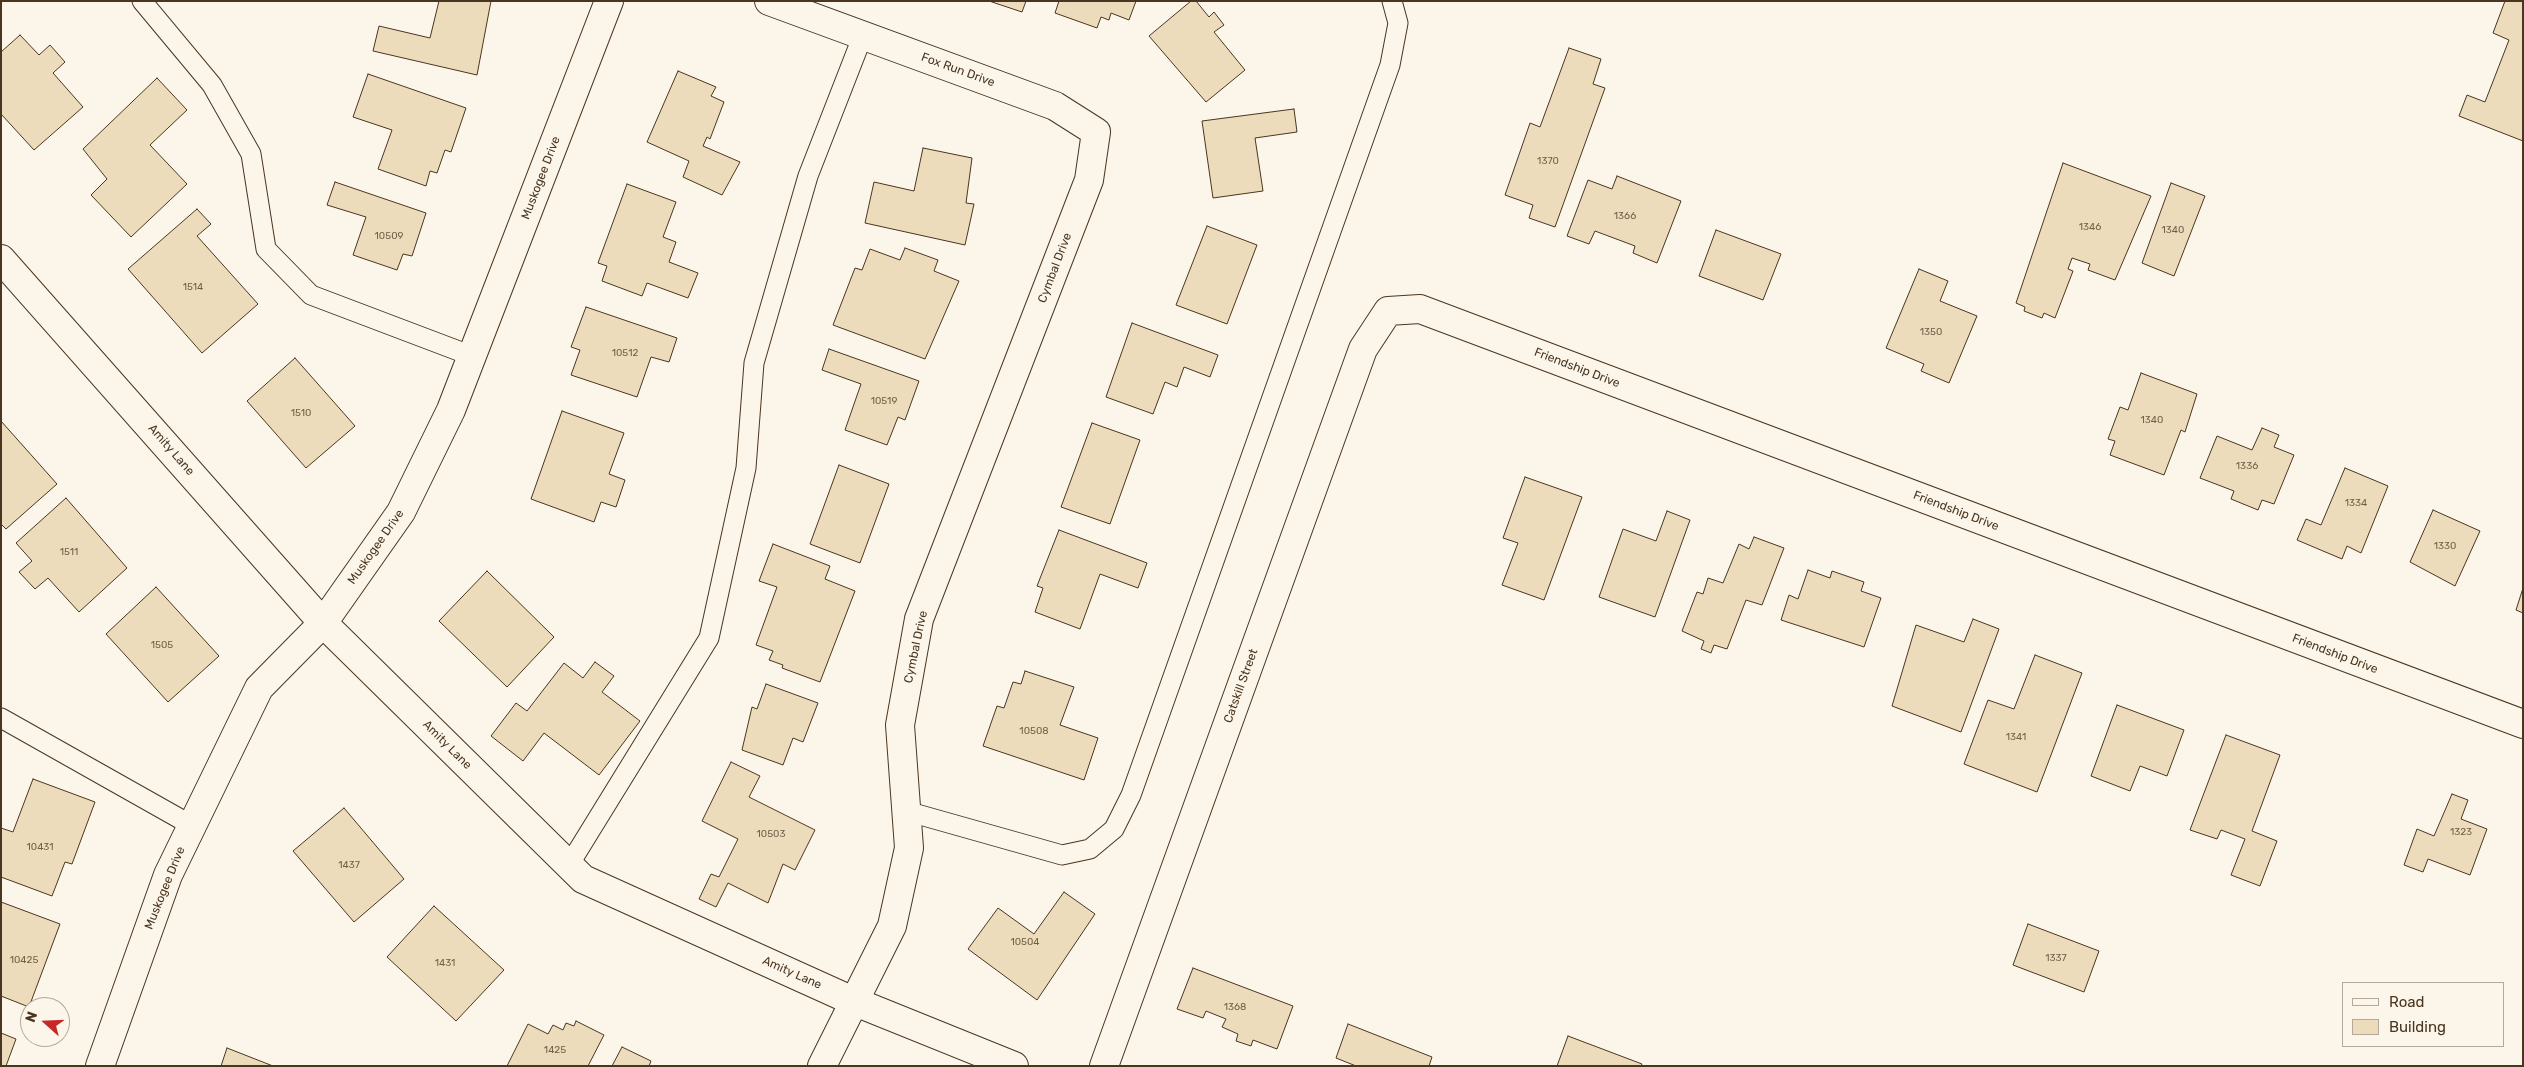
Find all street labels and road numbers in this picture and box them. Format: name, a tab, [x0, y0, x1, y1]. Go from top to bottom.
street label: Fox Run Drive	[919, 50, 997, 90]
street label: Muskogee Drive	[518, 134, 564, 222]
street label: Cymbal Drive	[1035, 231, 1075, 305]
street label: Friendship Drive	[1532, 345, 1622, 391]
street label: Amity Lane	[145, 421, 197, 479]
street label: Friendship Drive	[1911, 488, 2001, 534]
street label: Muskogee Drive	[345, 507, 407, 587]
street label: Cymbal Drive	[901, 609, 931, 685]
street label: Friendship Drive	[2290, 631, 2380, 677]
street label: Catskill Street	[1221, 647, 1261, 725]
street label: Amity Lane	[420, 718, 474, 772]
street label: Muskogee Drive	[142, 844, 188, 932]
street label: Amity Lane	[760, 954, 824, 992]

